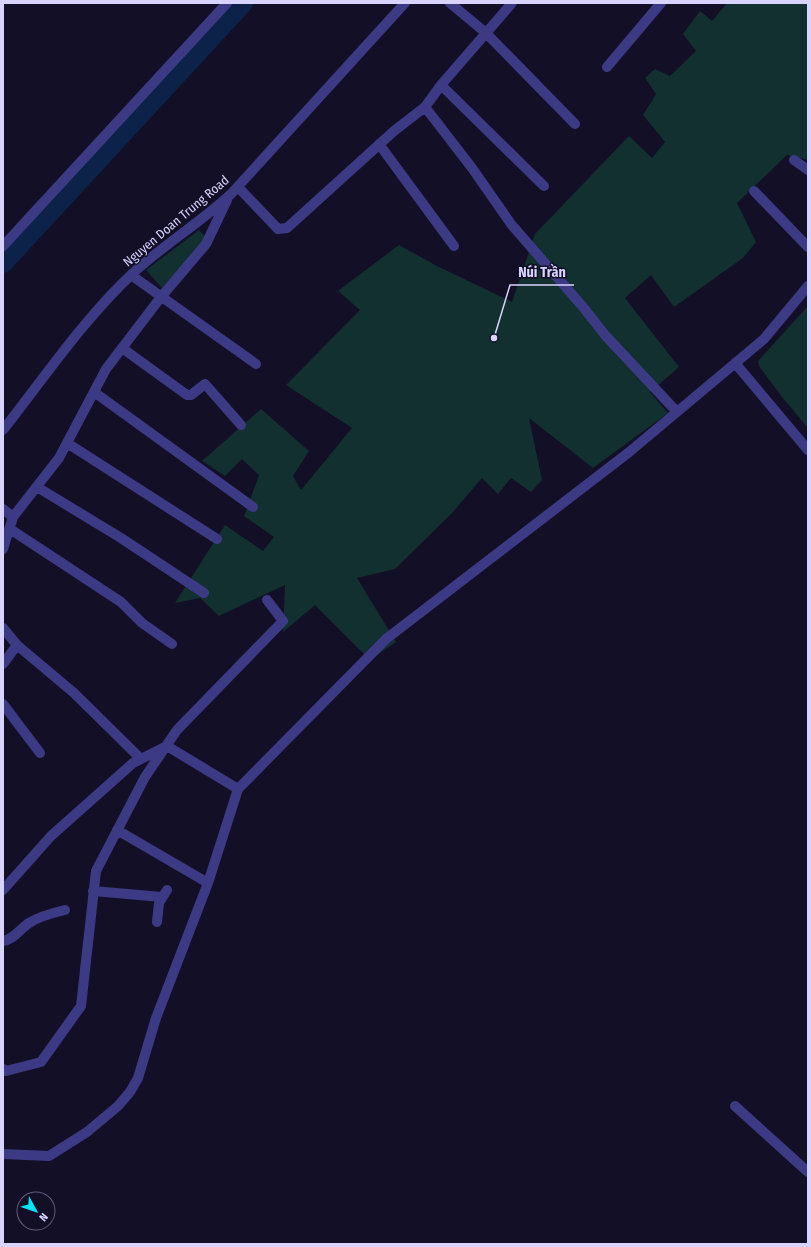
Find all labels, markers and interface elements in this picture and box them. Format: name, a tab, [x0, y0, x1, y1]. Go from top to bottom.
street label: Nguyen Doan Trung Road	[120, 172, 232, 270]
callout: Núi Trần	[510, 259, 574, 285]
text: Núi Trần	[518, 263, 566, 281]
north arrow	[16, 1191, 56, 1231]
text: N	[36, 1210, 50, 1224]

